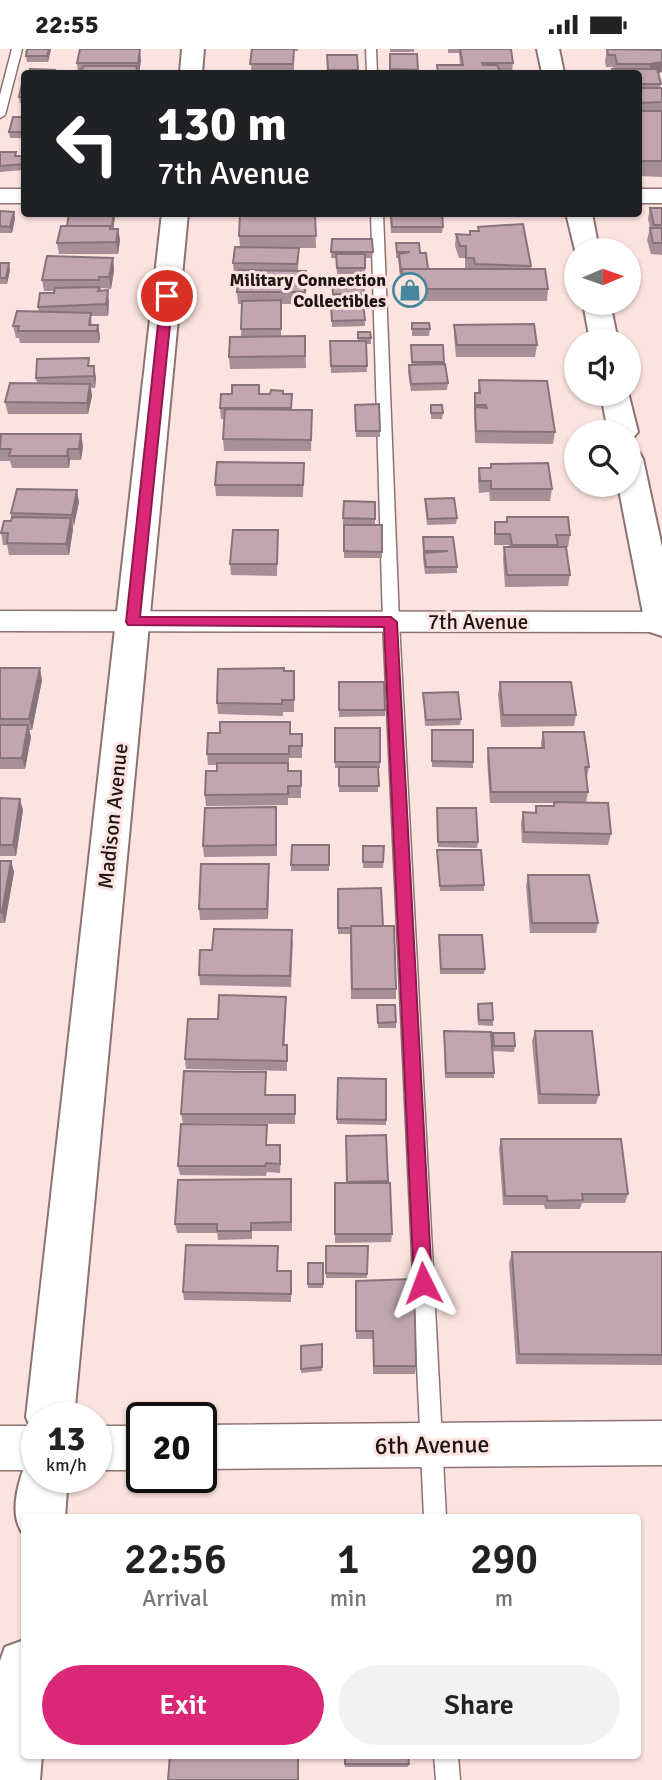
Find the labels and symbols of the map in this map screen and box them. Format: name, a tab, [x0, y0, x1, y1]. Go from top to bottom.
north arrow	[564, 238, 640, 315]
pin	[137, 266, 197, 326]
place label: Military Connection Collectibles	[230, 269, 386, 312]
shop icon: Military Connection Collectibles	[391, 271, 429, 309]
street label: 7th Avenue	[428, 609, 528, 635]
street label: Madison Avenue	[92, 742, 134, 890]
position arrow	[386, 1246, 460, 1320]
speed limit sign: 20	[126, 1402, 217, 1493]
street label: 6th Avenue	[374, 1429, 490, 1461]

